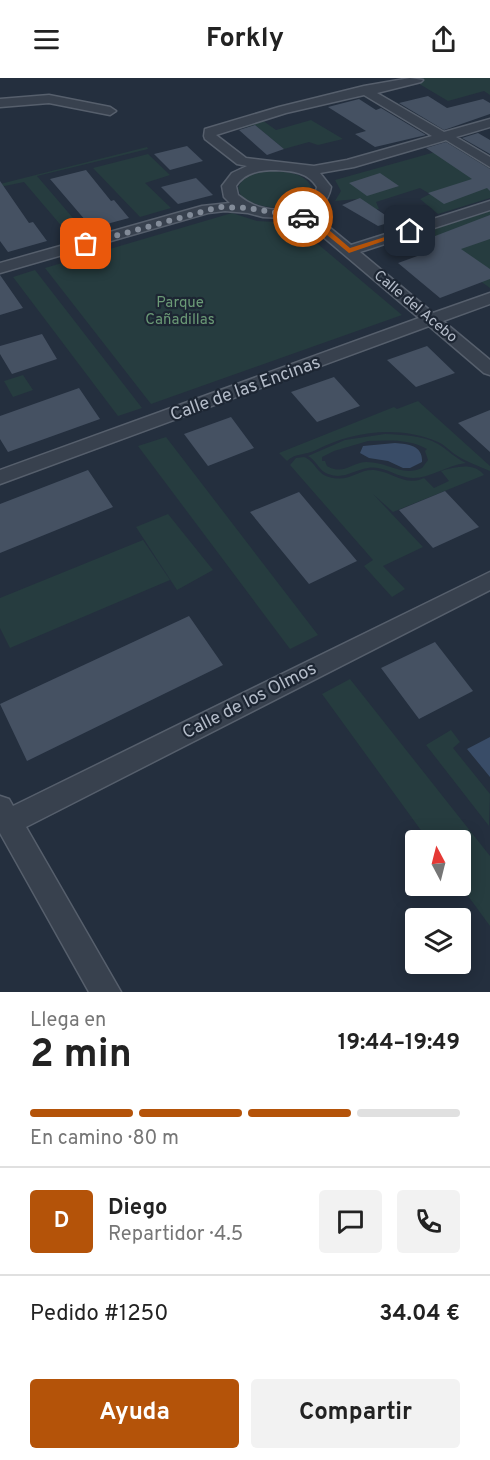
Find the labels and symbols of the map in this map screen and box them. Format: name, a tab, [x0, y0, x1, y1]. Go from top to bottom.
courier	[273, 187, 333, 247]
pin	[384, 205, 435, 256]
pin	[60, 218, 111, 269]
street label: Calle del Acebo	[369, 267, 461, 348]
park label: Parque Cañadillas	[145, 294, 215, 330]
street label: Calle de las Encinas	[167, 352, 324, 427]
street label: Calle de los Olmos	[179, 658, 321, 745]
north arrow	[405, 830, 471, 896]

